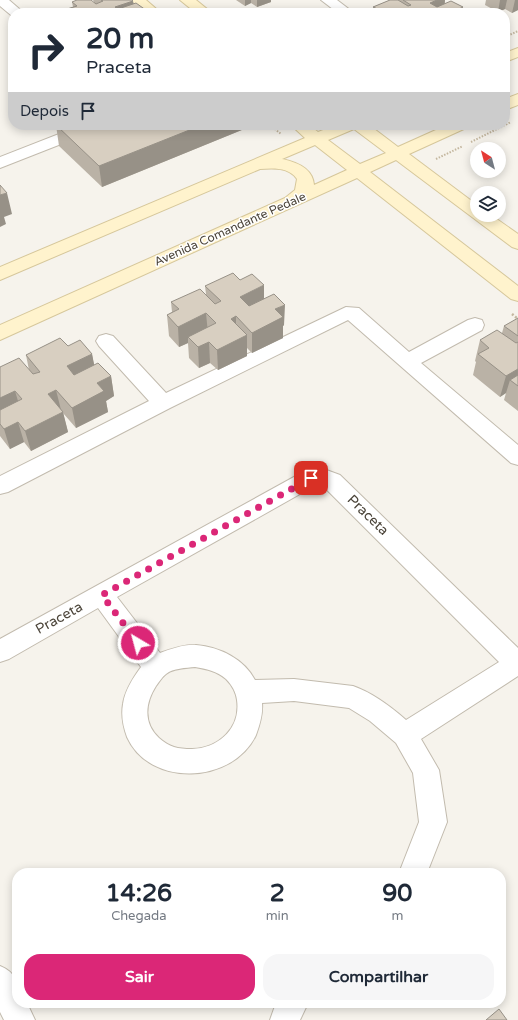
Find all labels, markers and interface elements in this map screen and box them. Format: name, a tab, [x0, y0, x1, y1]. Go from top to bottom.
text: 20 m	[86, 22, 154, 56]
icon: right	[20, 24, 72, 76]
text: Praceta	[86, 56, 152, 78]
icon: arrive	[77, 100, 99, 122]
text: Depois	[20, 102, 69, 120]
north arrow	[470, 142, 506, 178]
map controls	[470, 142, 506, 222]
button: layers	[470, 186, 506, 222]
street label: Avenida Comandante Pedale	[152, 189, 308, 269]
pin	[294, 461, 328, 495]
icon: arrive	[300, 467, 322, 489]
street label: Praceta	[344, 491, 392, 539]
street label: Praceta	[33, 598, 85, 638]
position arrow	[117, 622, 159, 664]
text: 14:26	[106, 879, 172, 908]
text: 2	[270, 879, 285, 908]
text: 90	[382, 879, 412, 908]
text: Chegada	[111, 908, 166, 924]
text: min	[266, 908, 289, 924]
text: m	[391, 908, 403, 924]
button: Sair	[24, 954, 255, 1000]
button: Compartilhar	[263, 954, 494, 1000]

